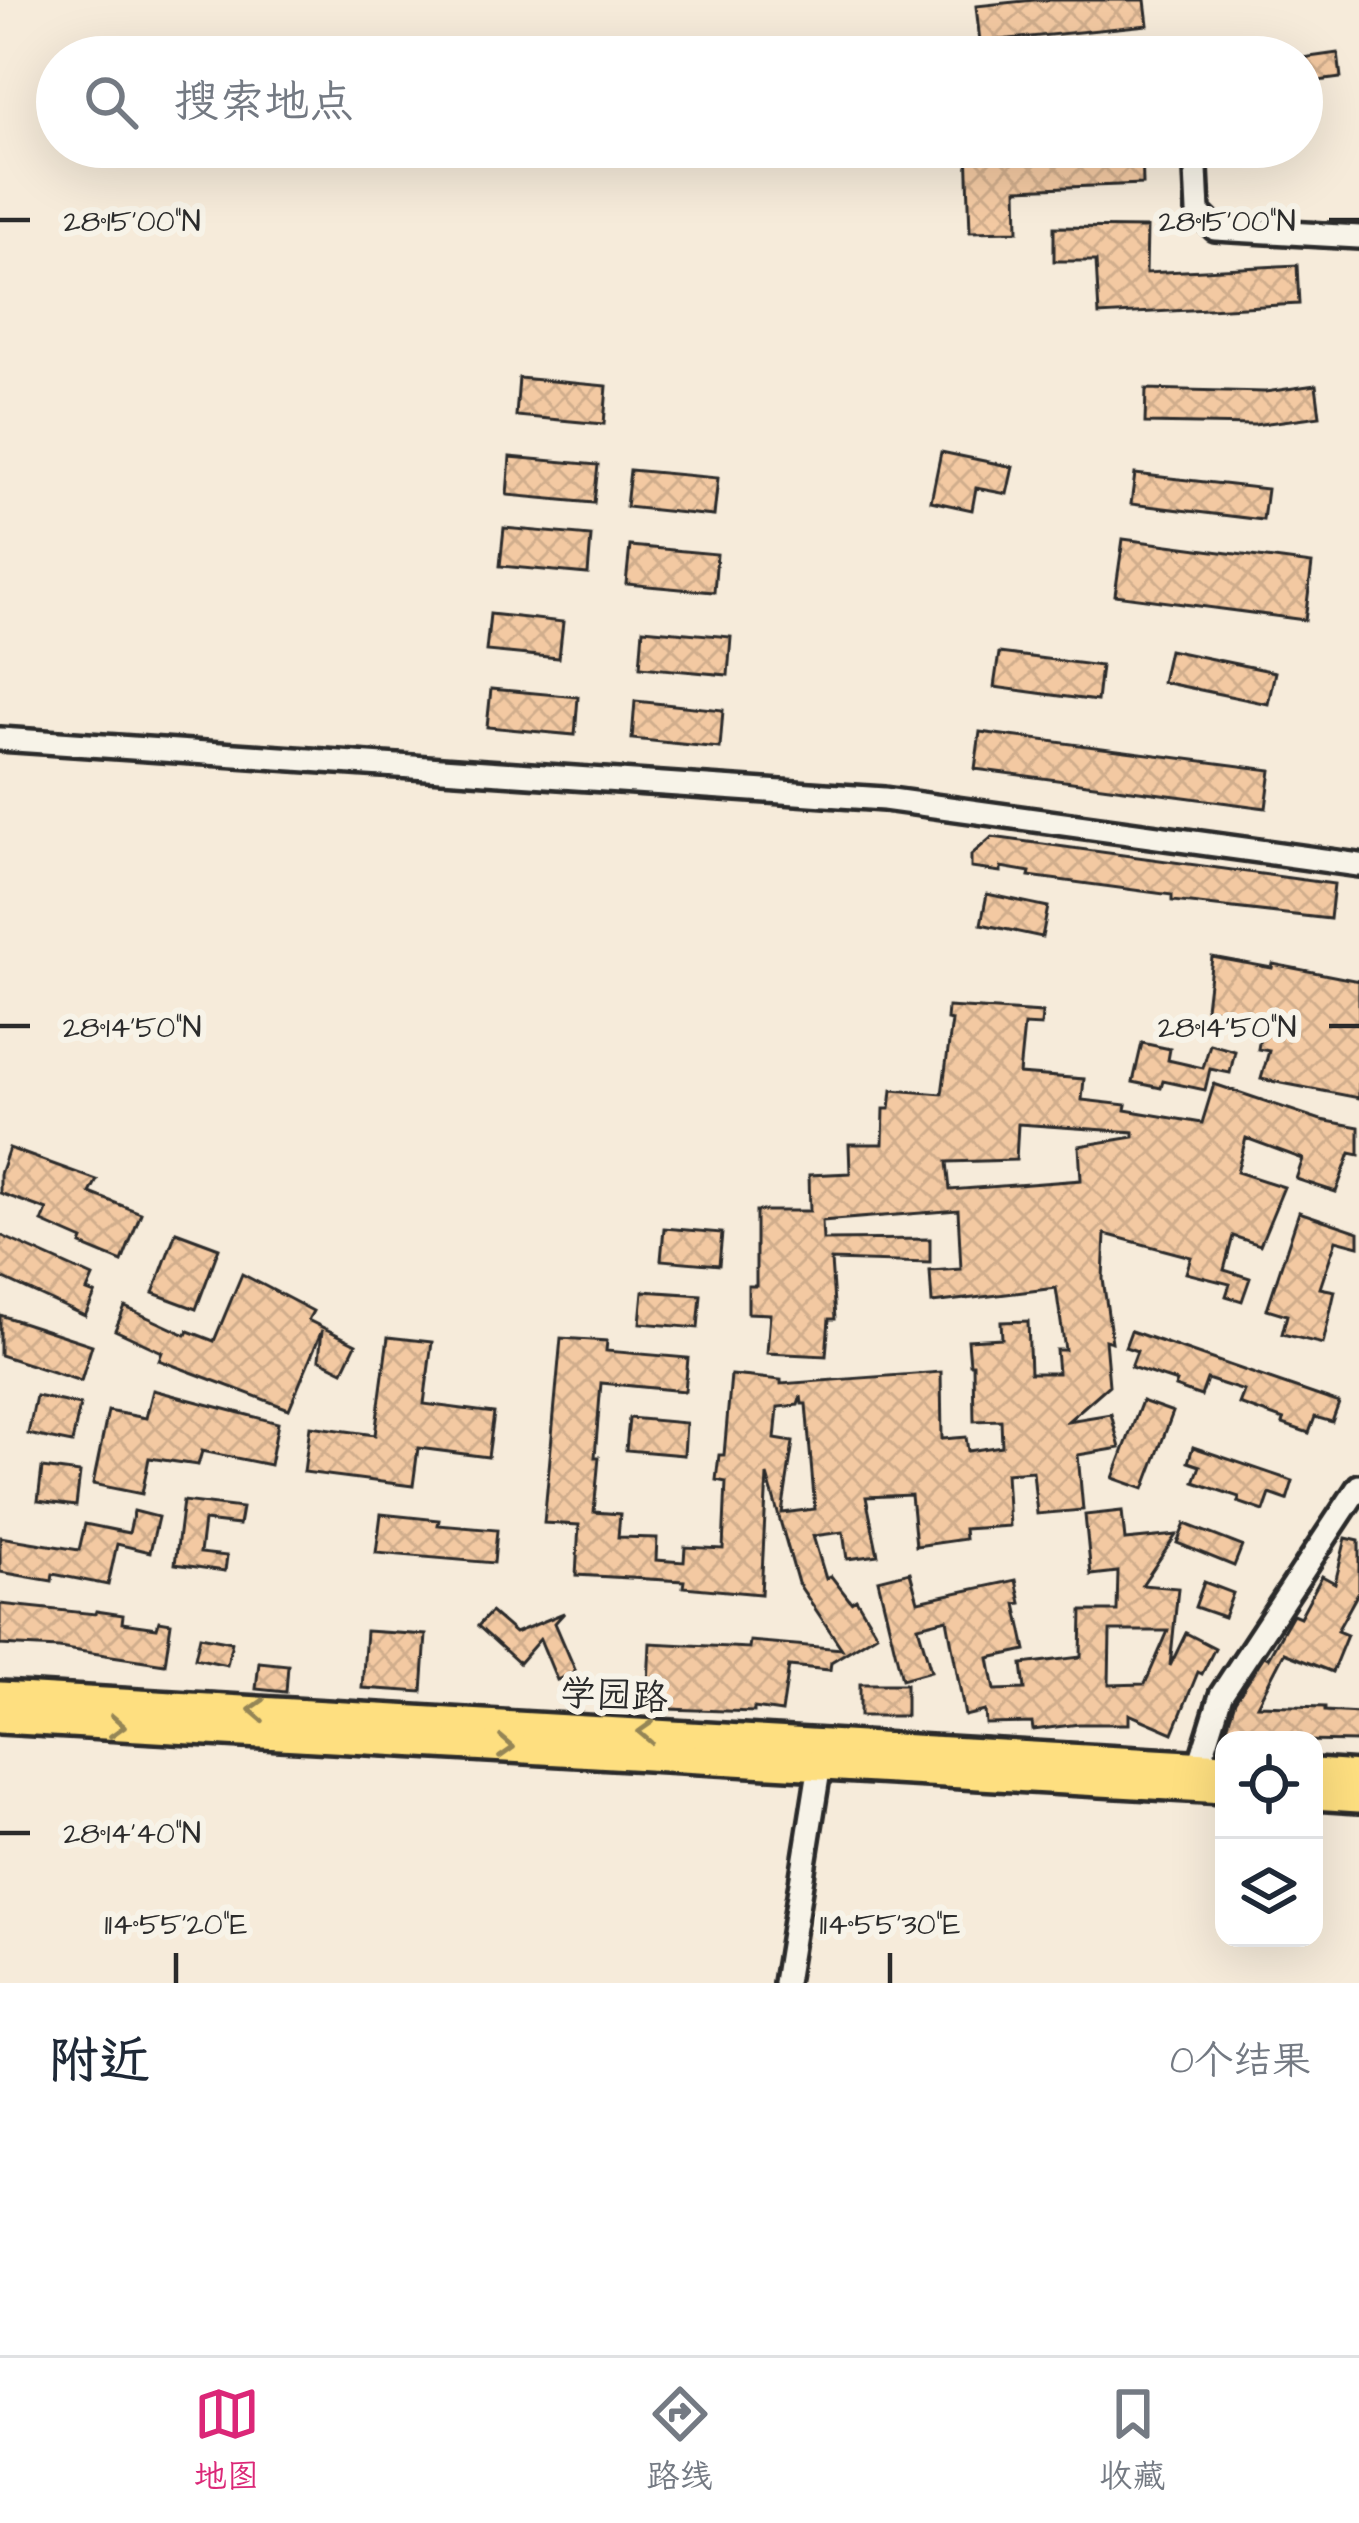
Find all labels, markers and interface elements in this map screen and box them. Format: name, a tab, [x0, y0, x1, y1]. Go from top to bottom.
search box	[36, 36, 1323, 168]
icon: search	[78, 69, 144, 135]
text: 搜索地点	[174, 72, 354, 134]
text: 28°15'00"N	[64, 201, 200, 243]
text: 28°15'00"N	[1159, 201, 1295, 243]
text: 28°14'50"N	[63, 1007, 201, 1049]
text: 28°14'50"N	[1158, 1007, 1296, 1049]
street label: 学园路	[559, 1668, 669, 1725]
one-way arrow	[247, 1698, 266, 1724]
one-way arrow	[108, 1713, 127, 1739]
one-way arrow	[636, 1719, 655, 1745]
map controls	[1215, 1731, 1323, 1947]
button: locate	[1215, 1731, 1323, 1839]
one-way arrow	[497, 1734, 516, 1760]
text: 28°14'40"N	[63, 1813, 201, 1855]
button: layers	[1215, 1839, 1323, 1947]
text: 114°55'20"E	[105, 1904, 248, 1946]
text: 114°55'30"E	[819, 1904, 961, 1946]
text: 附近	[48, 2027, 150, 2098]
text: 0个结果	[1169, 2035, 1311, 2089]
tab: 地图	[194, 2381, 260, 2500]
tab: 路线	[647, 2381, 713, 2500]
tab: 收藏	[1100, 2381, 1166, 2500]

